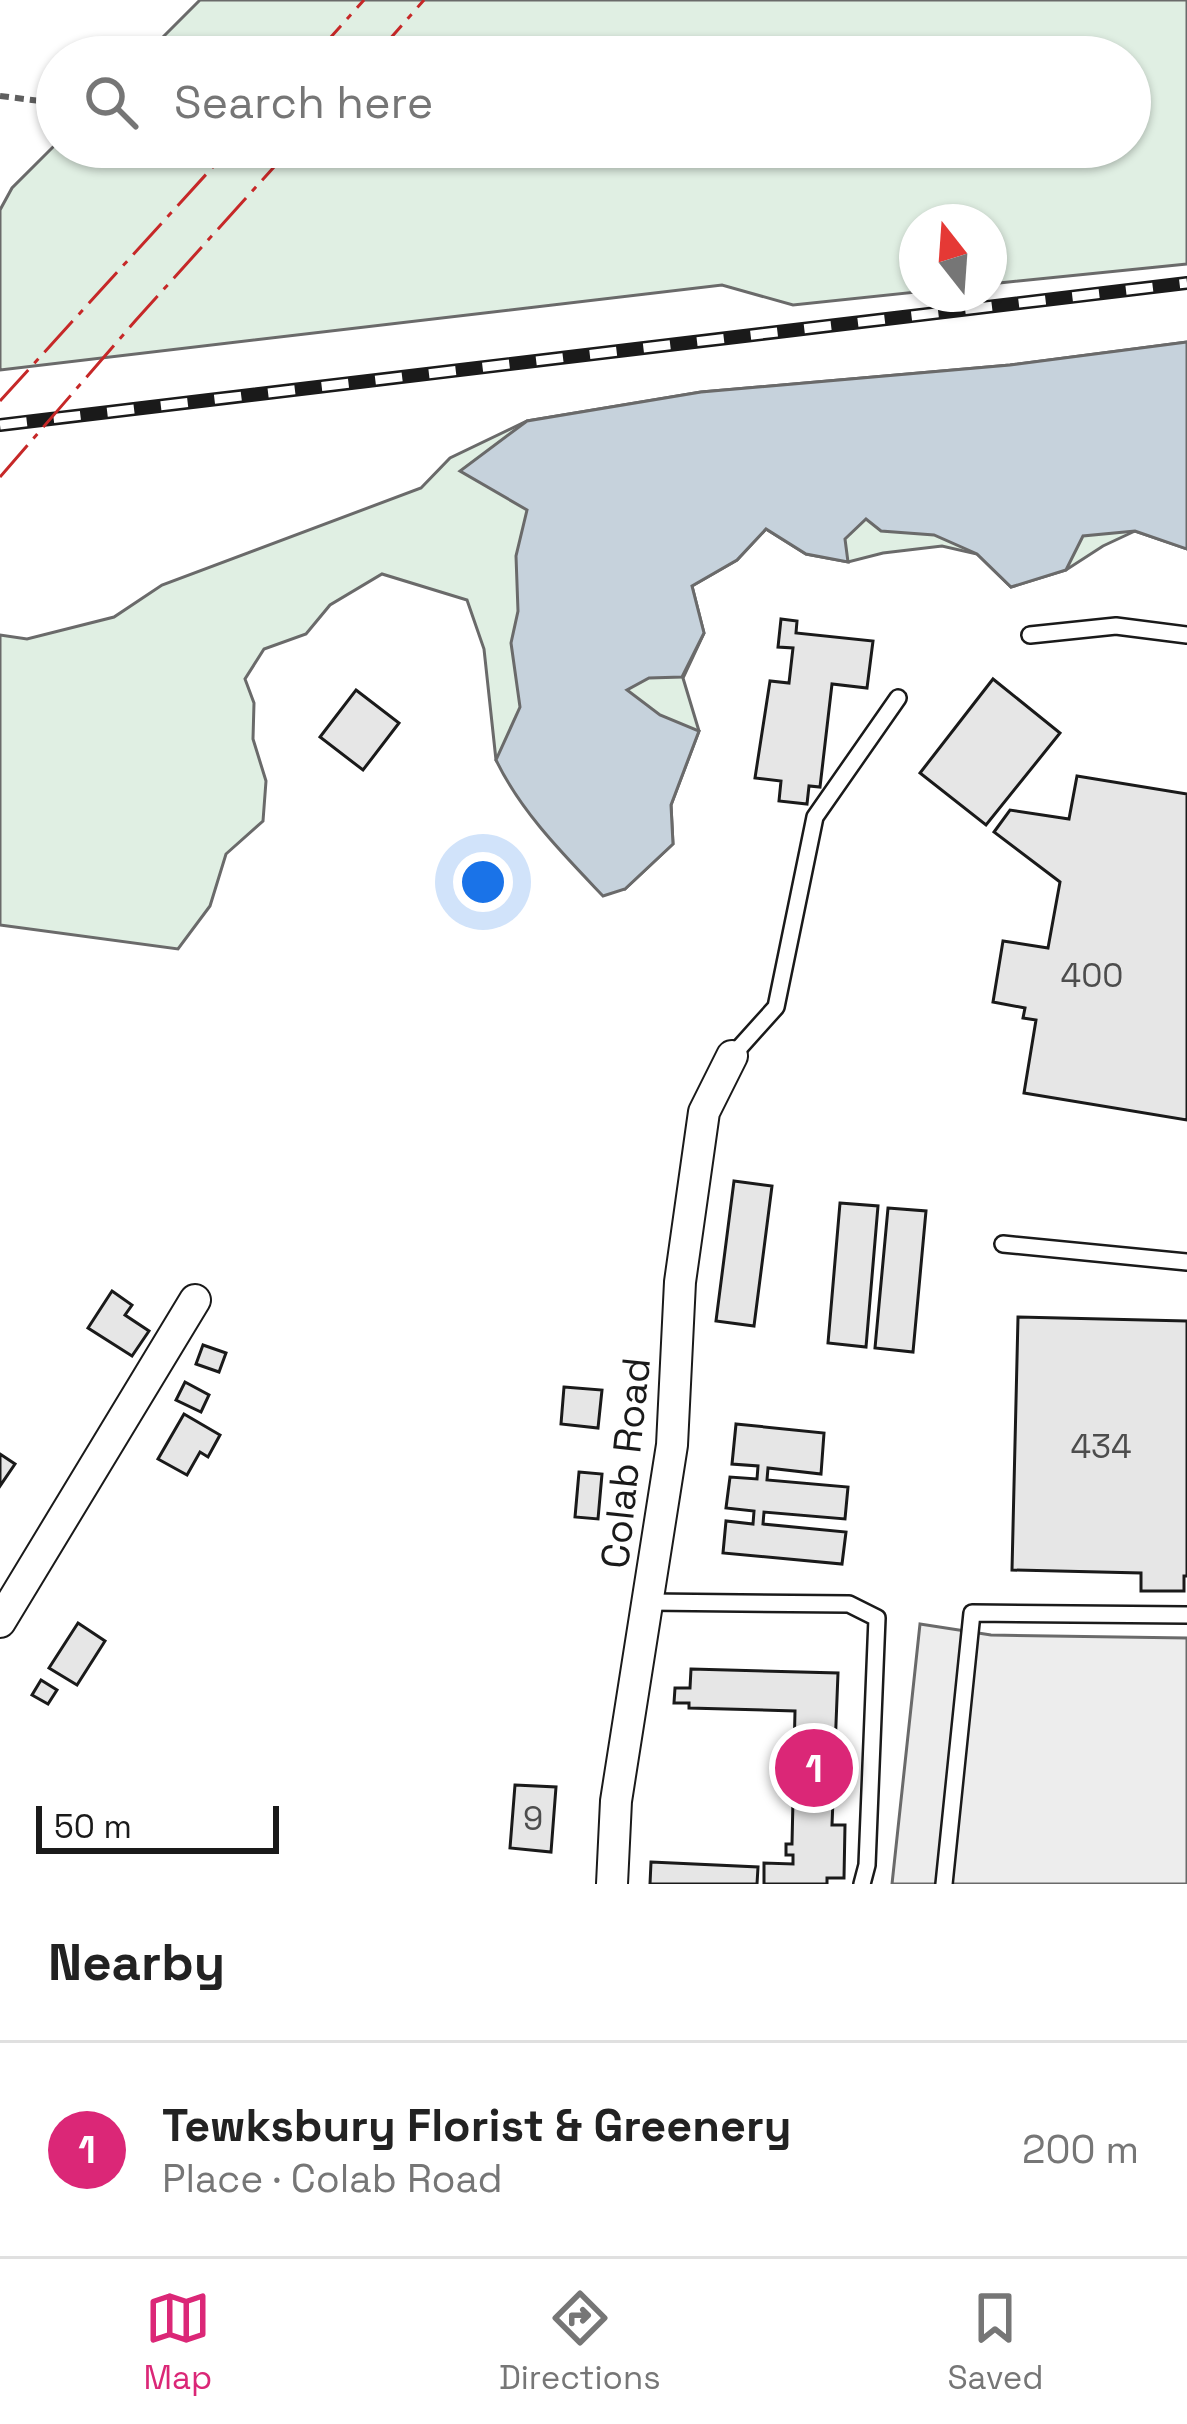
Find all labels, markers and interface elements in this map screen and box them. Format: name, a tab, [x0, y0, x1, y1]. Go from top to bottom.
search box	[36, 36, 1151, 168]
icon: search	[78, 69, 144, 135]
text: Search here	[174, 74, 433, 131]
north arrow	[899, 204, 1007, 312]
your location	[453, 852, 513, 912]
house number: 400	[1061, 955, 1123, 997]
street label: Colab Road	[590, 1355, 661, 1571]
house number: 434	[1070, 1426, 1132, 1468]
pin: 1	[775, 1723, 853, 1813]
house number: 9	[523, 1798, 543, 1840]
scale bar	[36, 1800, 279, 1853]
text: 50 m	[54, 1806, 132, 1848]
text: Nearby	[48, 1930, 225, 1995]
text: Tewksbury Florist & Greenery	[162, 2097, 792, 2154]
text: 1	[78, 2125, 96, 2174]
text: 200 m	[1022, 2125, 1139, 2174]
text: Place · Colab Road	[162, 2154, 503, 2203]
tab: Map	[143, 2285, 212, 2399]
tab: Directions	[499, 2285, 661, 2399]
tab: Saved	[947, 2285, 1044, 2399]

